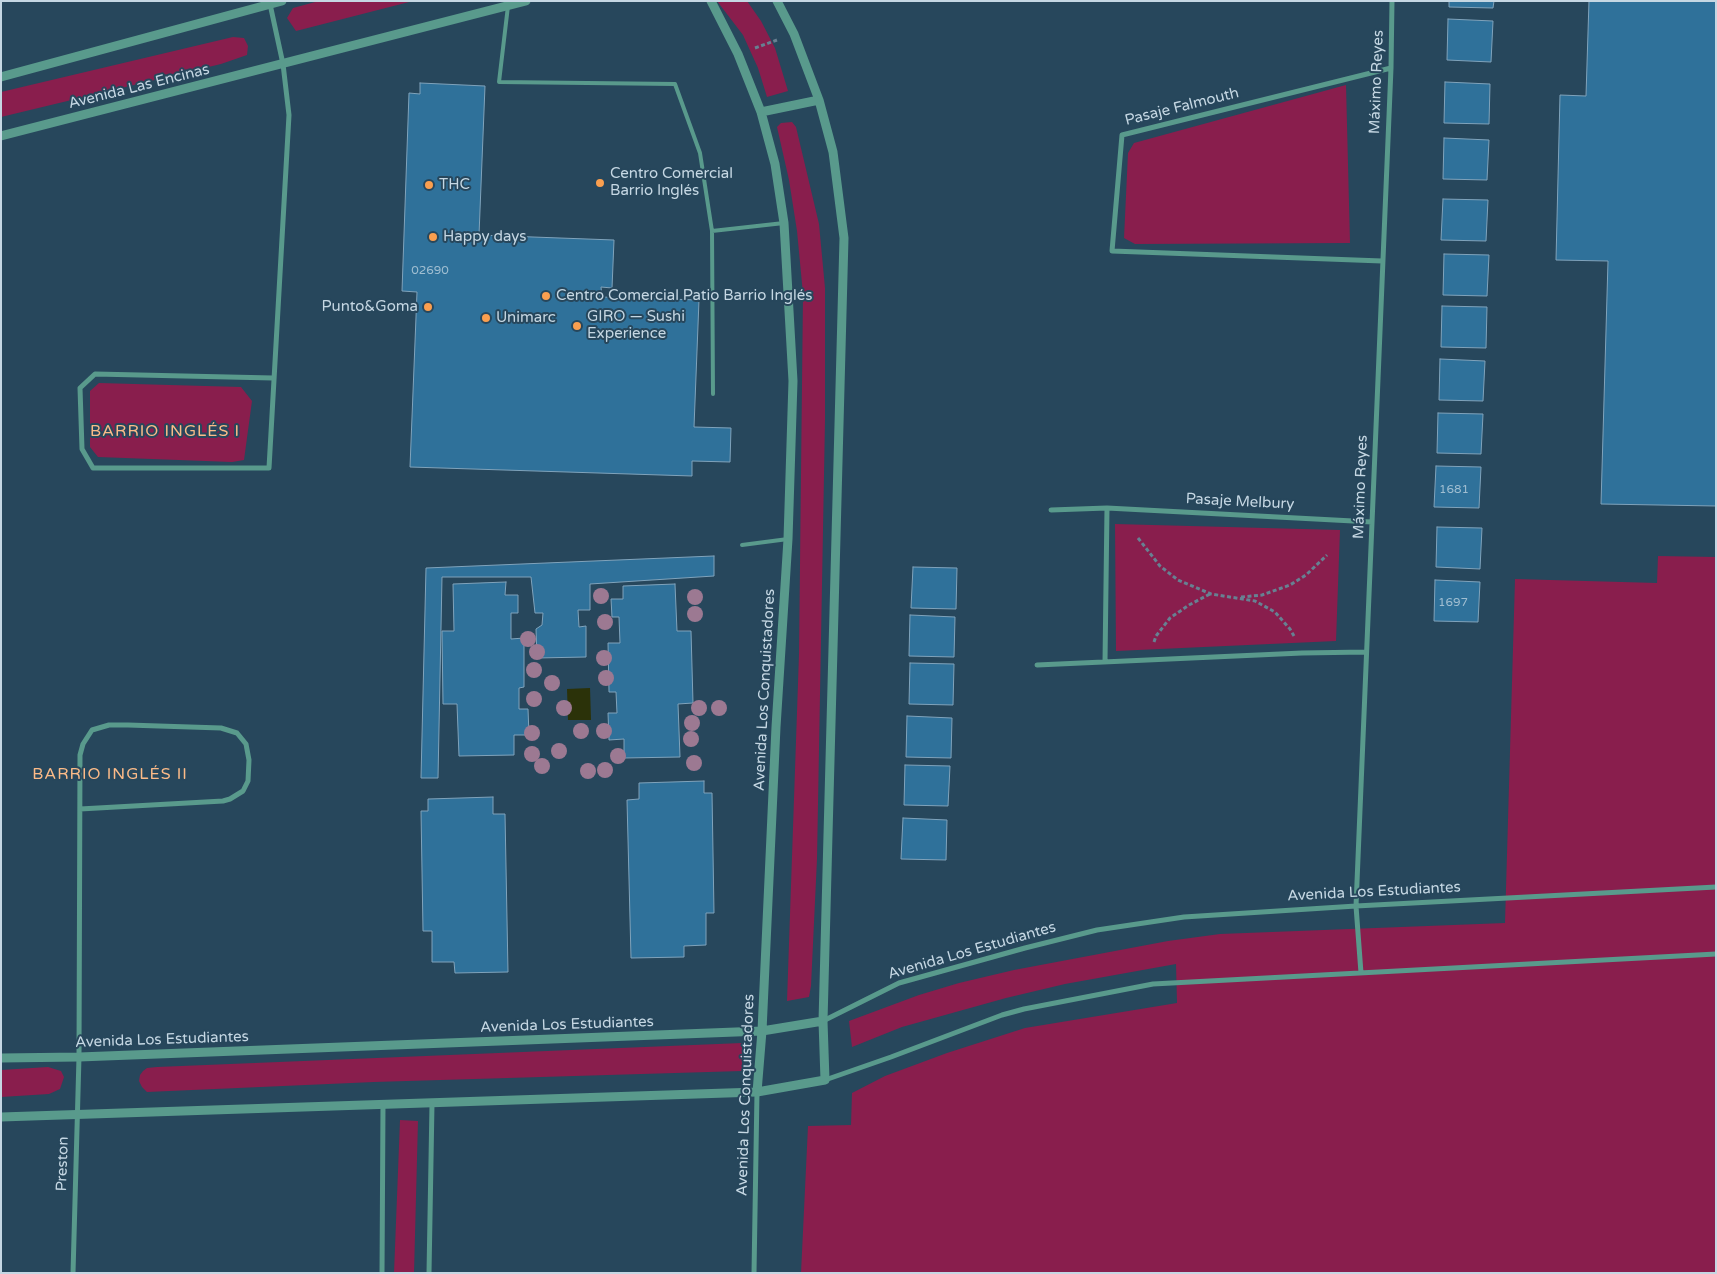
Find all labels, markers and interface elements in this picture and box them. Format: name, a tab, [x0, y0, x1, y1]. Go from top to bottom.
street label: Máximo Reyes	[1366, 30, 1388, 134]
street label: Avenida Las Encinas	[67, 61, 211, 113]
street label: Pasaje Falmouth	[1123, 84, 1241, 130]
place label: Centro Comercial Barrio Inglés	[610, 165, 733, 200]
place label: THC	[439, 176, 470, 194]
marker: Centro Comercial Barrio Inglés	[594, 177, 606, 189]
marker: THC	[423, 179, 435, 191]
place label: Happy days	[443, 228, 527, 246]
marker: Happy days	[427, 231, 439, 243]
house number: 02690	[411, 264, 449, 278]
place label: Centro Comercial Patio Barrio Inglés	[556, 287, 812, 305]
marker: Centro Comercial Patio Barrio Inglés	[540, 290, 552, 302]
place label: Punto&Goma	[322, 298, 418, 316]
marker: Punto&Goma	[422, 301, 434, 313]
place label: GIRO — Sushi Experience	[587, 308, 685, 343]
place label: Unimarc	[496, 309, 556, 327]
marker: Unimarc	[480, 312, 492, 324]
marker: GIRO — Sushi Experience	[571, 320, 583, 332]
district label: BARRIO INGLÉS I	[88, 422, 242, 442]
street label: Máximo Reyes	[1350, 435, 1372, 539]
house number: 1681	[1439, 483, 1469, 497]
street label: Pasaje Melbury	[1185, 490, 1295, 514]
street label: Avenida Los Conquistadores	[751, 588, 779, 792]
house number: 1697	[1438, 596, 1468, 610]
district label: BARRIO INGLÉS II	[30, 765, 190, 785]
street label: Avenida Los Estudiantes	[1287, 878, 1461, 906]
street label: Avenida Los Estudiantes	[886, 918, 1058, 984]
street label: Avenida Los Conquistadores	[733, 994, 759, 1196]
street label: Avenida Los Estudiantes	[480, 1013, 654, 1037]
street label: Avenida Los Estudiantes	[75, 1028, 249, 1052]
street label: Preston	[53, 1136, 73, 1192]

